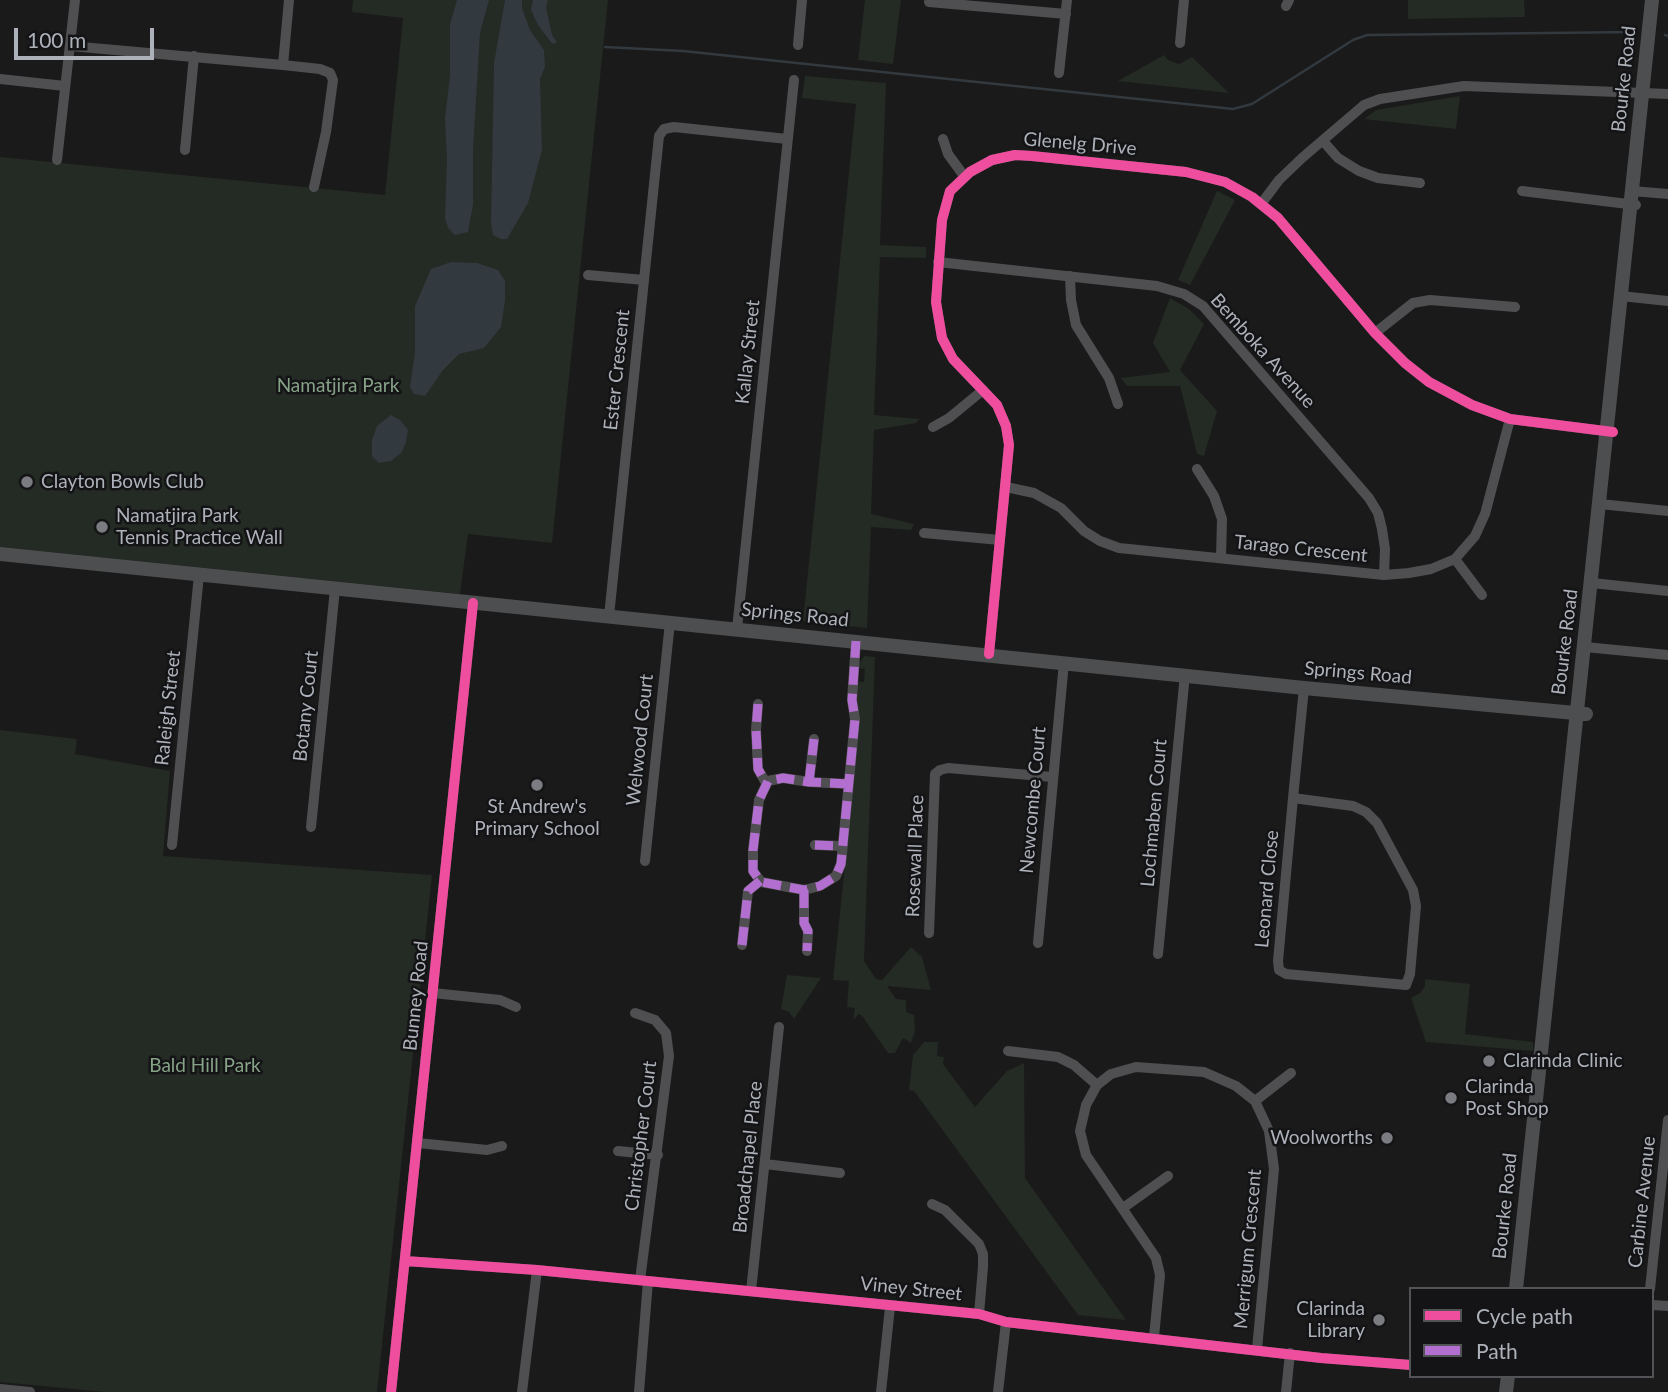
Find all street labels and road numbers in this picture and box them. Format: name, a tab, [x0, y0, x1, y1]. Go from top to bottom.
street label: Bourke Road	[1607, 25, 1641, 133]
street label: Glenelg Drive	[1022, 128, 1138, 160]
street label: Bemboka Avenue	[1206, 289, 1320, 413]
street label: Kallay Street	[731, 299, 765, 405]
street label: Ester Crescent	[599, 309, 635, 431]
street label: Tarago Crescent	[1233, 531, 1369, 567]
street label: Bourke Road	[1547, 588, 1583, 696]
street label: Springs Road	[740, 598, 850, 632]
street label: Raleigh Street	[151, 649, 185, 767]
street label: Botany Court	[289, 649, 323, 763]
street label: Springs Road	[1303, 657, 1413, 689]
street label: Welwood Court	[622, 673, 658, 807]
street label: Newcombe Court	[1015, 726, 1051, 874]
street label: Lochmaben Court	[1136, 738, 1172, 888]
street label: Rosewall Place	[901, 794, 929, 918]
street label: Leonard Close	[1250, 829, 1284, 949]
street label: Bunney Road	[399, 940, 433, 1052]
street label: Christopher Court	[620, 1060, 662, 1212]
street label: Broadchapel Place	[729, 1080, 767, 1234]
street label: Carbine Avenue	[1624, 1135, 1660, 1269]
street label: Bourke Road	[1488, 1152, 1522, 1260]
street label: Merrigum Crescent	[1230, 1168, 1266, 1330]
street label: Viney Street	[859, 1272, 963, 1306]

